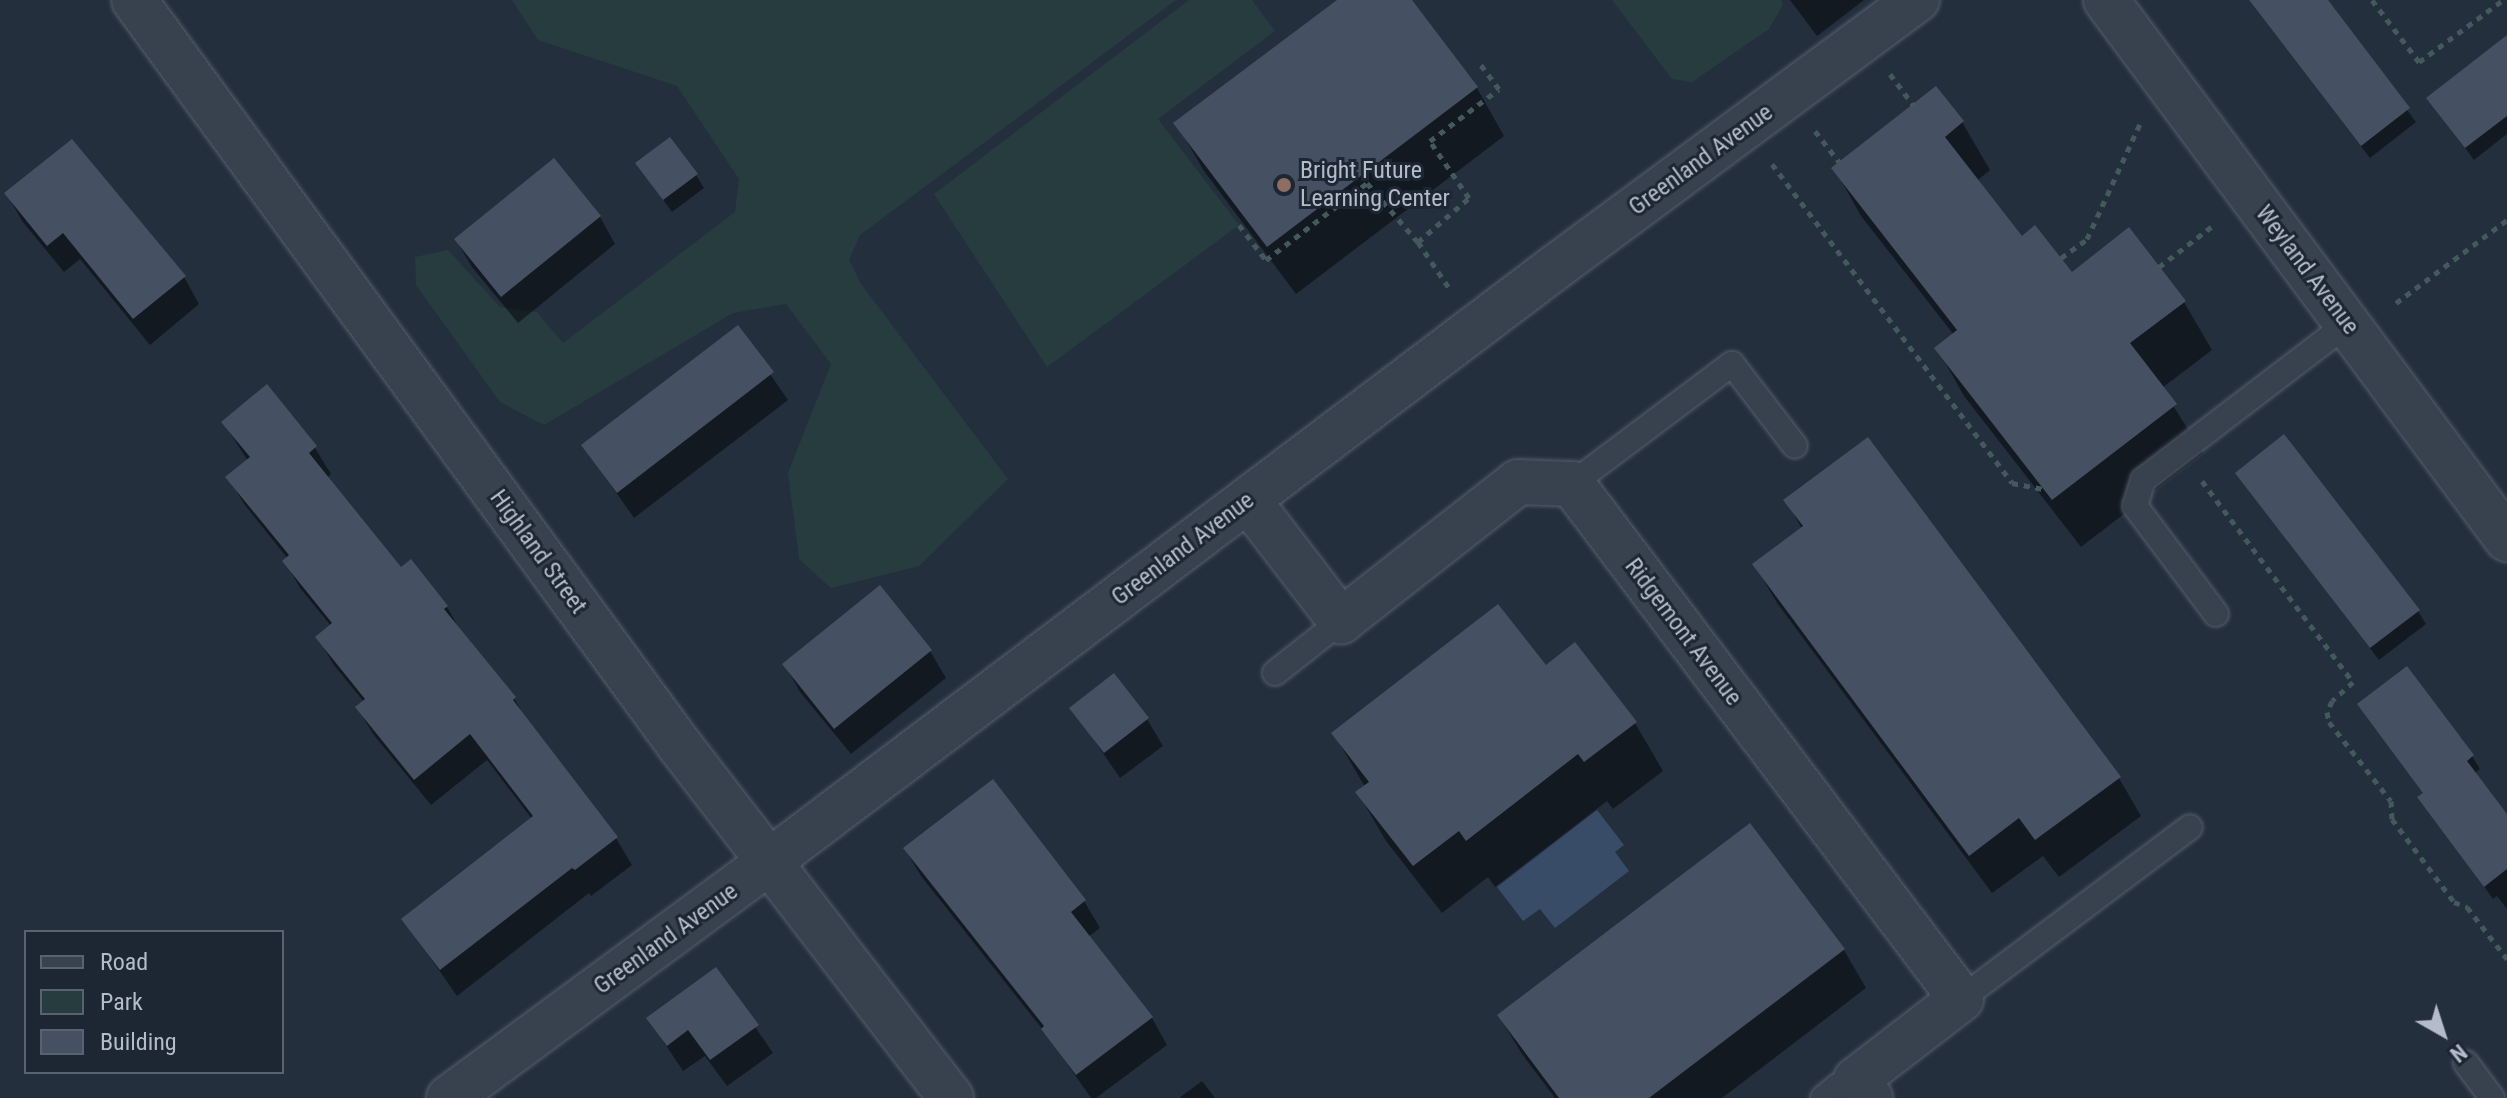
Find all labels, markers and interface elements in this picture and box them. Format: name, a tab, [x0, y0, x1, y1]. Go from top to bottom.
street label: Greenland Avenue	[1624, 98, 1778, 222]
place label: Bright Future Learning Center	[1300, 157, 1450, 213]
marker: Bright Future Learning Center	[1275, 176, 1293, 194]
street label: Weyland Avenue	[2249, 200, 2365, 340]
street label: Highland Street	[483, 484, 593, 620]
street label: Greenland Avenue	[1106, 486, 1260, 612]
street label: Ridgemont Avenue	[1618, 553, 1748, 711]
street label: Greenland Avenue	[589, 877, 743, 1001]
legend	[24, 930, 284, 1074]
text: Road	[100, 948, 148, 976]
text: Park	[100, 988, 143, 1016]
north arrow	[2403, 994, 2483, 1074]
text: Building	[100, 1028, 177, 1056]
text: N	[2445, 1039, 2472, 1067]

